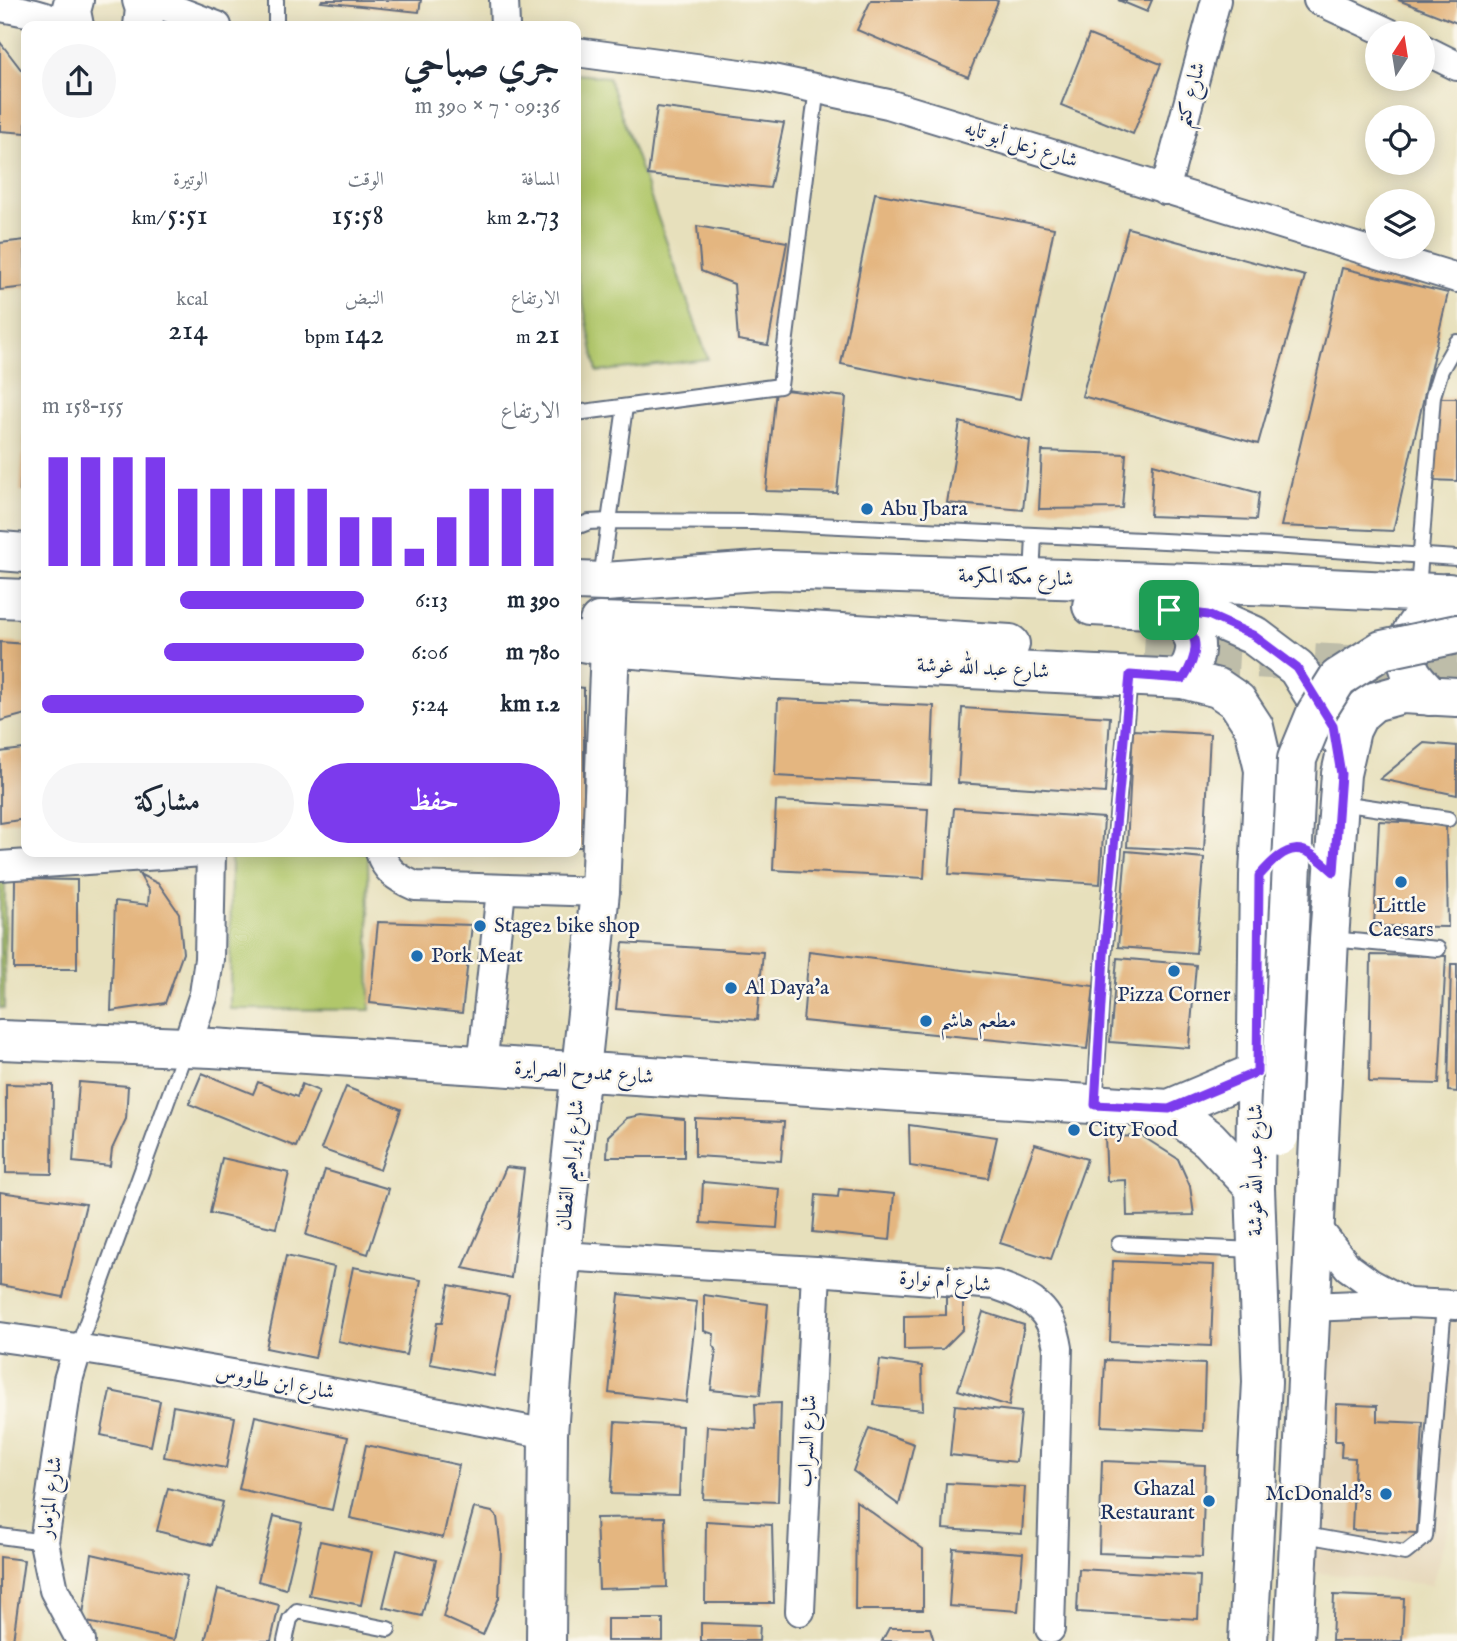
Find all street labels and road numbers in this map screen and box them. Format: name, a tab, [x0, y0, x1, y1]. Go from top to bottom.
street label: شارع كتم	[1169, 59, 1218, 132]
street label: شارع زعل أبو تايه	[960, 112, 1082, 178]
street label: شارع مكة المكرمة	[958, 562, 1074, 597]
street label: شارع عبد الله غوشة	[916, 647, 1050, 689]
street label: شارع ممدوح الصرايرة	[513, 1055, 655, 1095]
street label: شارع إبراهيم القطان	[551, 1098, 597, 1233]
street label: شارع عبد الله غوشة	[1238, 1104, 1273, 1236]
street label: شارع أم نوارة	[898, 1262, 992, 1302]
street label: شارع ابن طاووس	[213, 1359, 337, 1410]
street label: شارع السراب	[792, 1394, 827, 1488]
street label: شارع المزمار	[32, 1455, 72, 1542]

